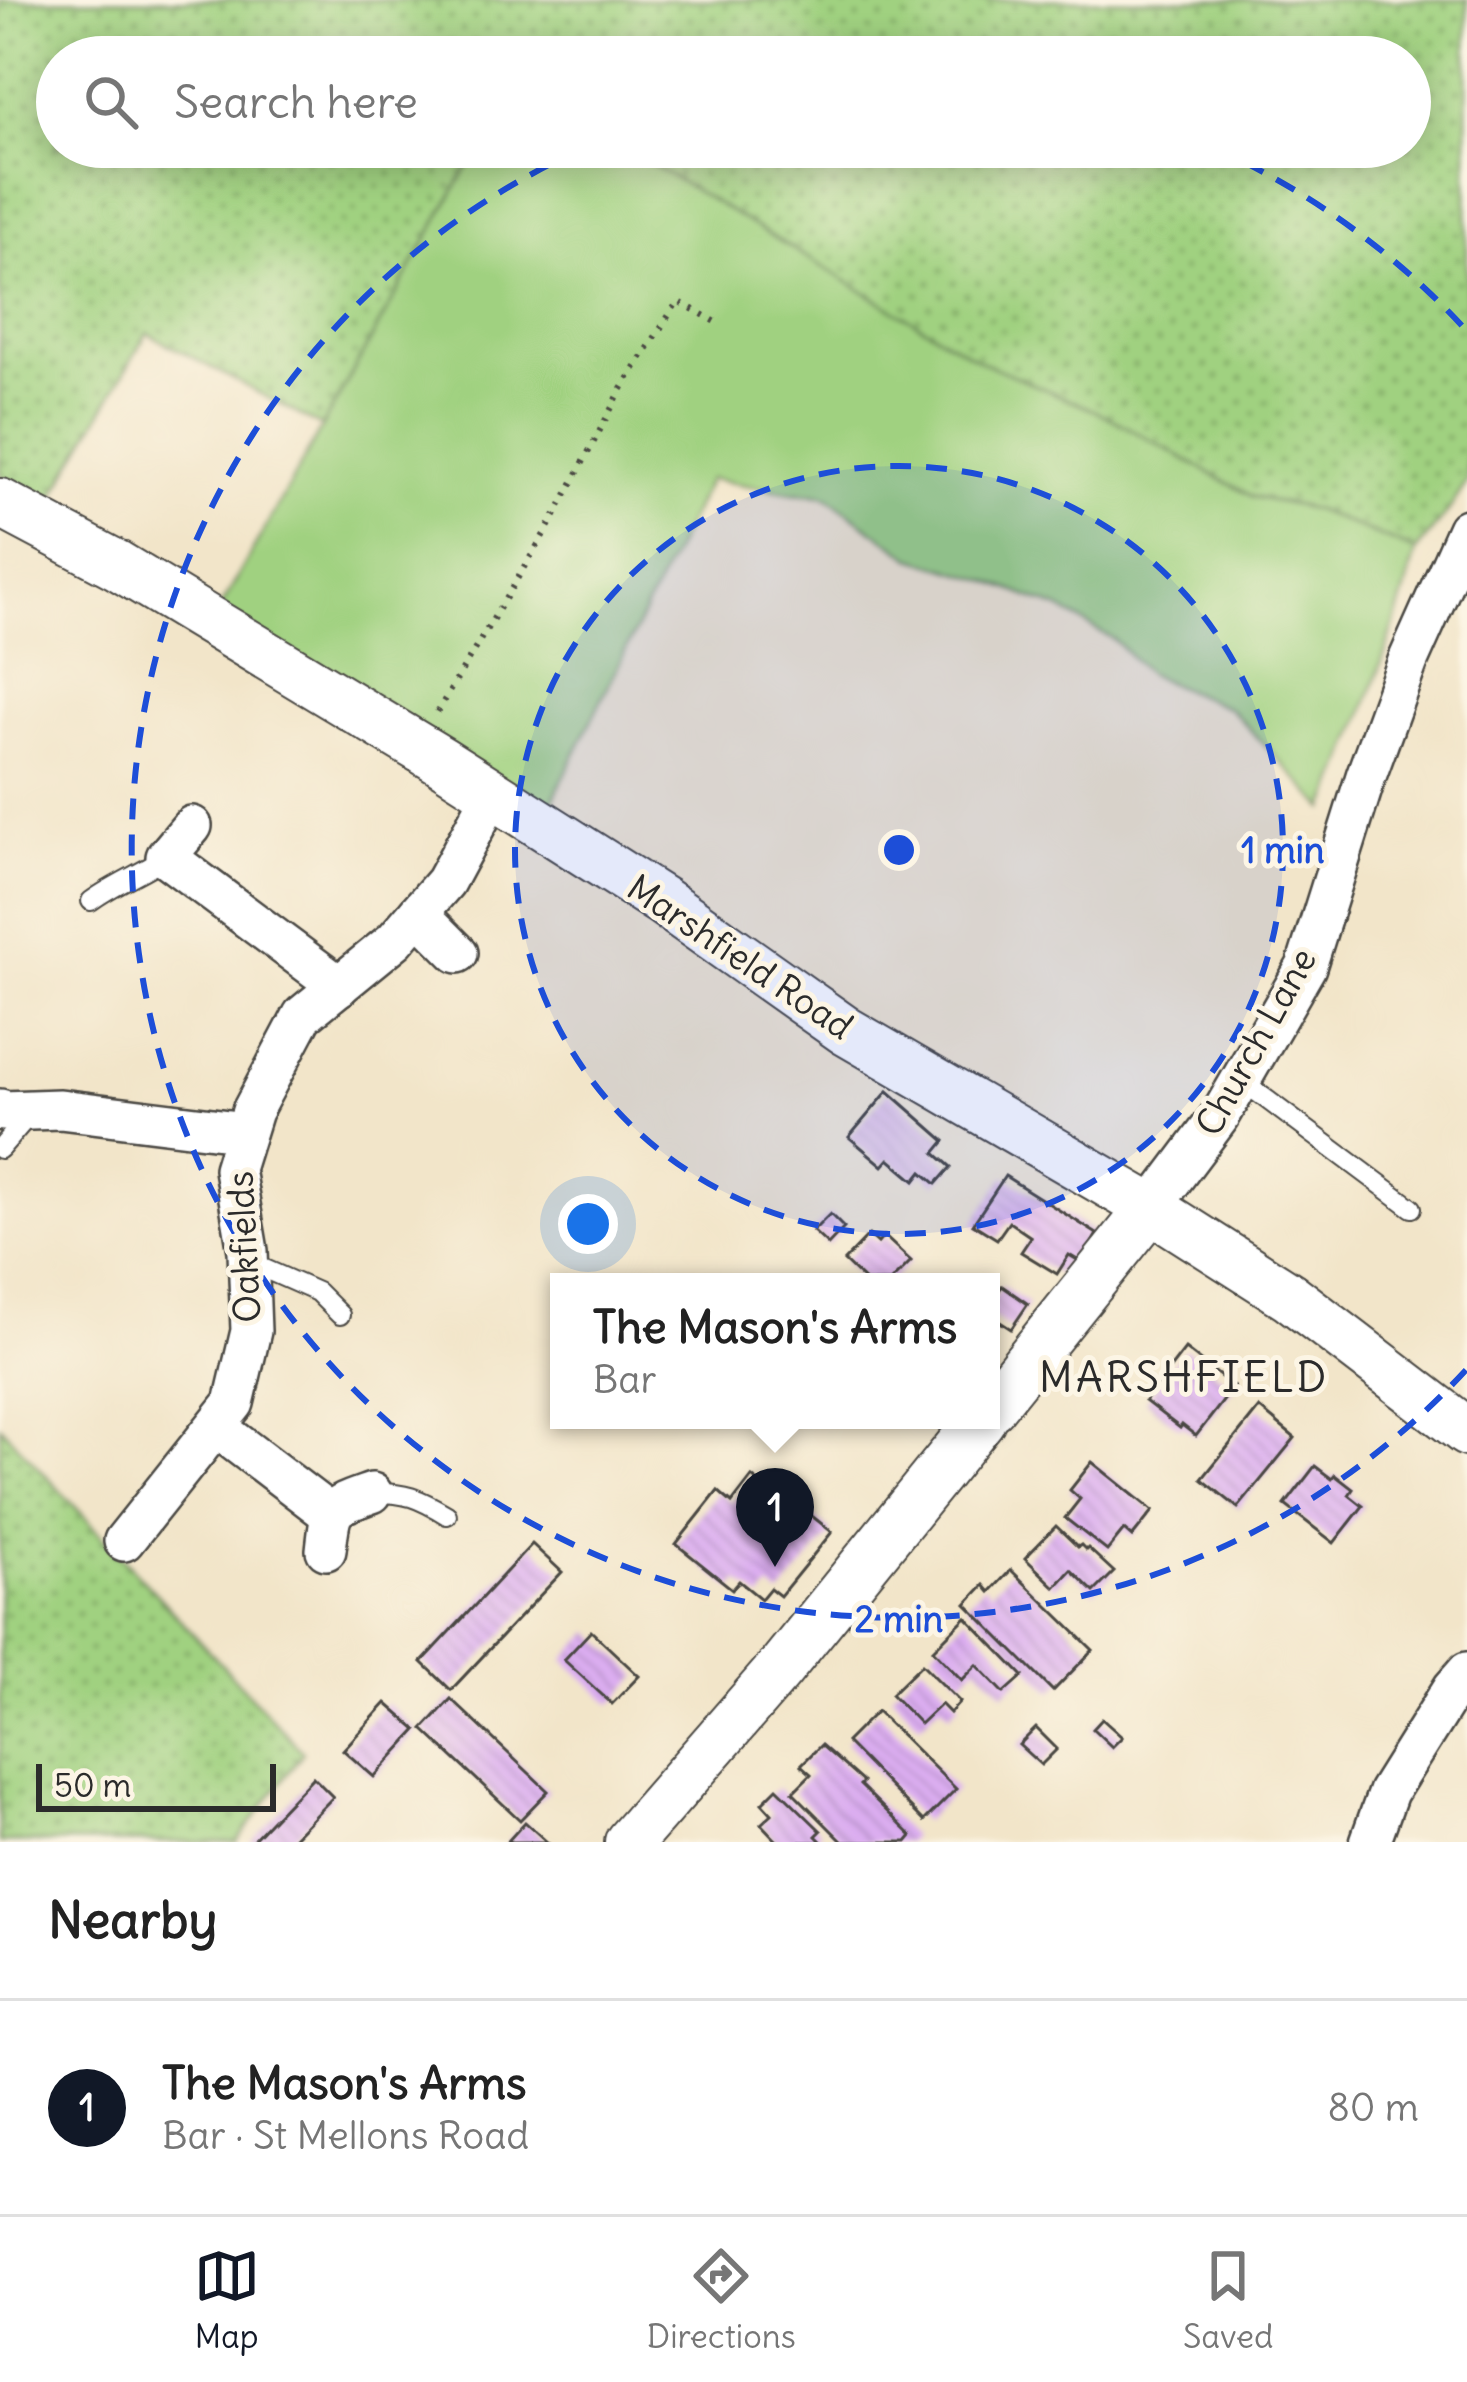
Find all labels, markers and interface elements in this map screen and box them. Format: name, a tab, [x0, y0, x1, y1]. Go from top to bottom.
search box	[36, 36, 1431, 168]
icon: search	[78, 69, 144, 135]
text: Search here	[174, 74, 418, 130]
text: 1 min	[1241, 828, 1325, 873]
centre of rings	[878, 829, 920, 871]
street label: Marshfield Road	[619, 865, 861, 1049]
street label: Church Lane	[1186, 940, 1326, 1144]
street label: Oakfields	[218, 1170, 270, 1324]
your location	[558, 1194, 618, 1254]
popup	[550, 1273, 1000, 1429]
text: The Mason's Arms	[593, 1299, 957, 1355]
district label: MARSHFIELD	[1039, 1351, 1329, 1403]
text: Bar	[593, 1355, 657, 1404]
pin: 1	[736, 1468, 814, 1567]
text: 2 min	[855, 1597, 944, 1642]
scale bar	[36, 1758, 276, 1811]
text: 50 m	[54, 1764, 131, 1806]
text: Nearby	[48, 1888, 217, 1952]
text: The Mason's Arms	[162, 2055, 526, 2111]
text: 1	[79, 2083, 95, 2132]
text: 80 m	[1327, 2083, 1419, 2132]
text: Bar · St Mellons Road	[162, 2111, 529, 2160]
tab: Map	[194, 2243, 260, 2357]
tab: Directions	[647, 2243, 796, 2357]
tab: Saved	[1183, 2243, 1273, 2357]

